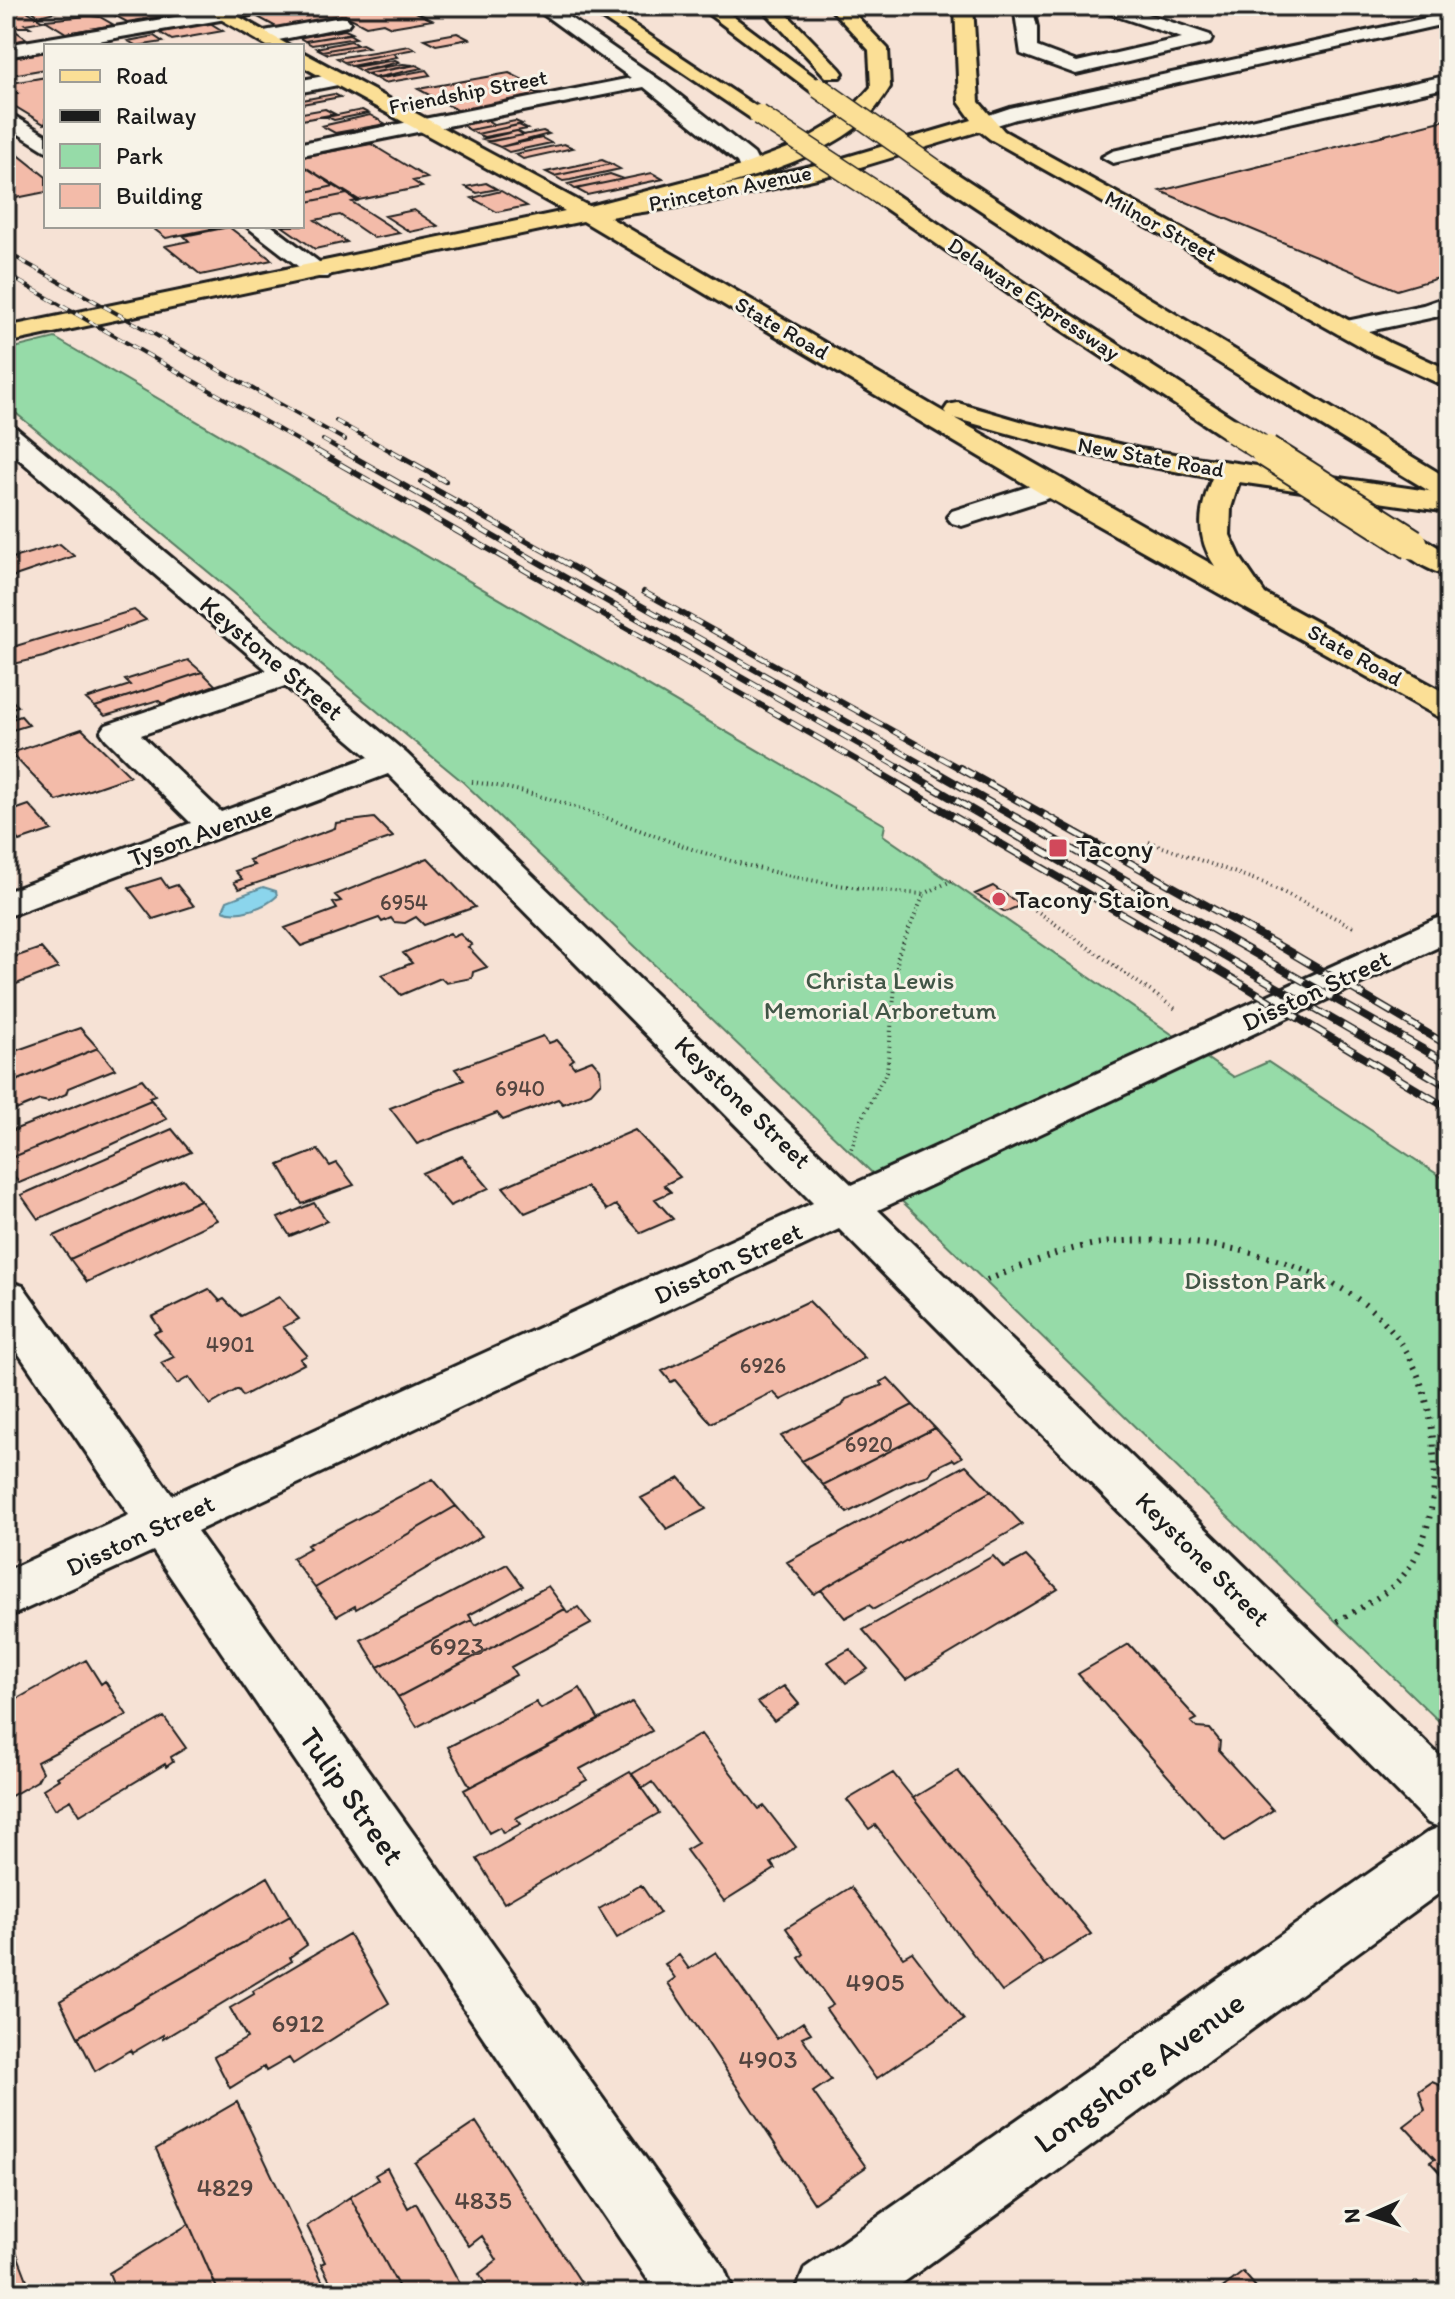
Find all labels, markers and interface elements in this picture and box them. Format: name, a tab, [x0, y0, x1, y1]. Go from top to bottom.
legend	[44, 44, 304, 228]
text: Road	[116, 61, 168, 90]
street label: Friendship Street	[386, 63, 550, 121]
text: Railway	[116, 101, 197, 130]
text: Park	[116, 141, 163, 170]
street label: Princeton Avenue	[646, 159, 814, 217]
text: Building	[116, 181, 203, 210]
street label: Milnor Street	[1100, 184, 1222, 268]
street label: Delaware Expressway	[943, 231, 1126, 367]
street label: State Road	[730, 290, 834, 366]
street label: New State Road	[1076, 431, 1226, 483]
street label: Keystone Street	[194, 589, 351, 728]
street label: State Road	[1303, 618, 1407, 692]
street label: Tyson Avenue	[124, 792, 276, 874]
place label: Tacony	[1076, 832, 1153, 864]
marker: Tacony	[1047, 837, 1069, 859]
place label: Tacony Staion	[1015, 883, 1170, 915]
house number: 6954	[380, 889, 428, 916]
marker: Tacony Staion	[990, 890, 1008, 908]
street label: Disston Street	[1237, 942, 1395, 1038]
park label: Christa Lewis Memorial Arboretum	[764, 964, 996, 1026]
street label: Keystone Street	[668, 1029, 818, 1175]
house number: 6940	[495, 1075, 545, 1102]
street label: Disston Street	[649, 1215, 807, 1311]
park label: Disston Park	[1184, 1264, 1327, 1296]
house number: 4901	[206, 1331, 254, 1358]
house number: 6926	[740, 1352, 786, 1379]
house number: 6920	[845, 1431, 893, 1458]
street label: Keystone Street	[1129, 1485, 1277, 1633]
street label: Disston Street	[61, 1487, 219, 1583]
house number: 6923	[429, 1630, 485, 1662]
street label: Tulip Street	[291, 1720, 413, 1872]
house number: 4905	[846, 1966, 904, 1998]
street label: Longshore Avenue	[1026, 1983, 1252, 2161]
house number: 6912	[271, 2007, 325, 2039]
house number: 4903	[738, 2043, 798, 2075]
house number: 4829	[196, 2171, 254, 2203]
north arrow	[1331, 2175, 1411, 2255]
house number: 4835	[454, 2184, 512, 2216]
text: N	[1338, 2208, 1365, 2224]

